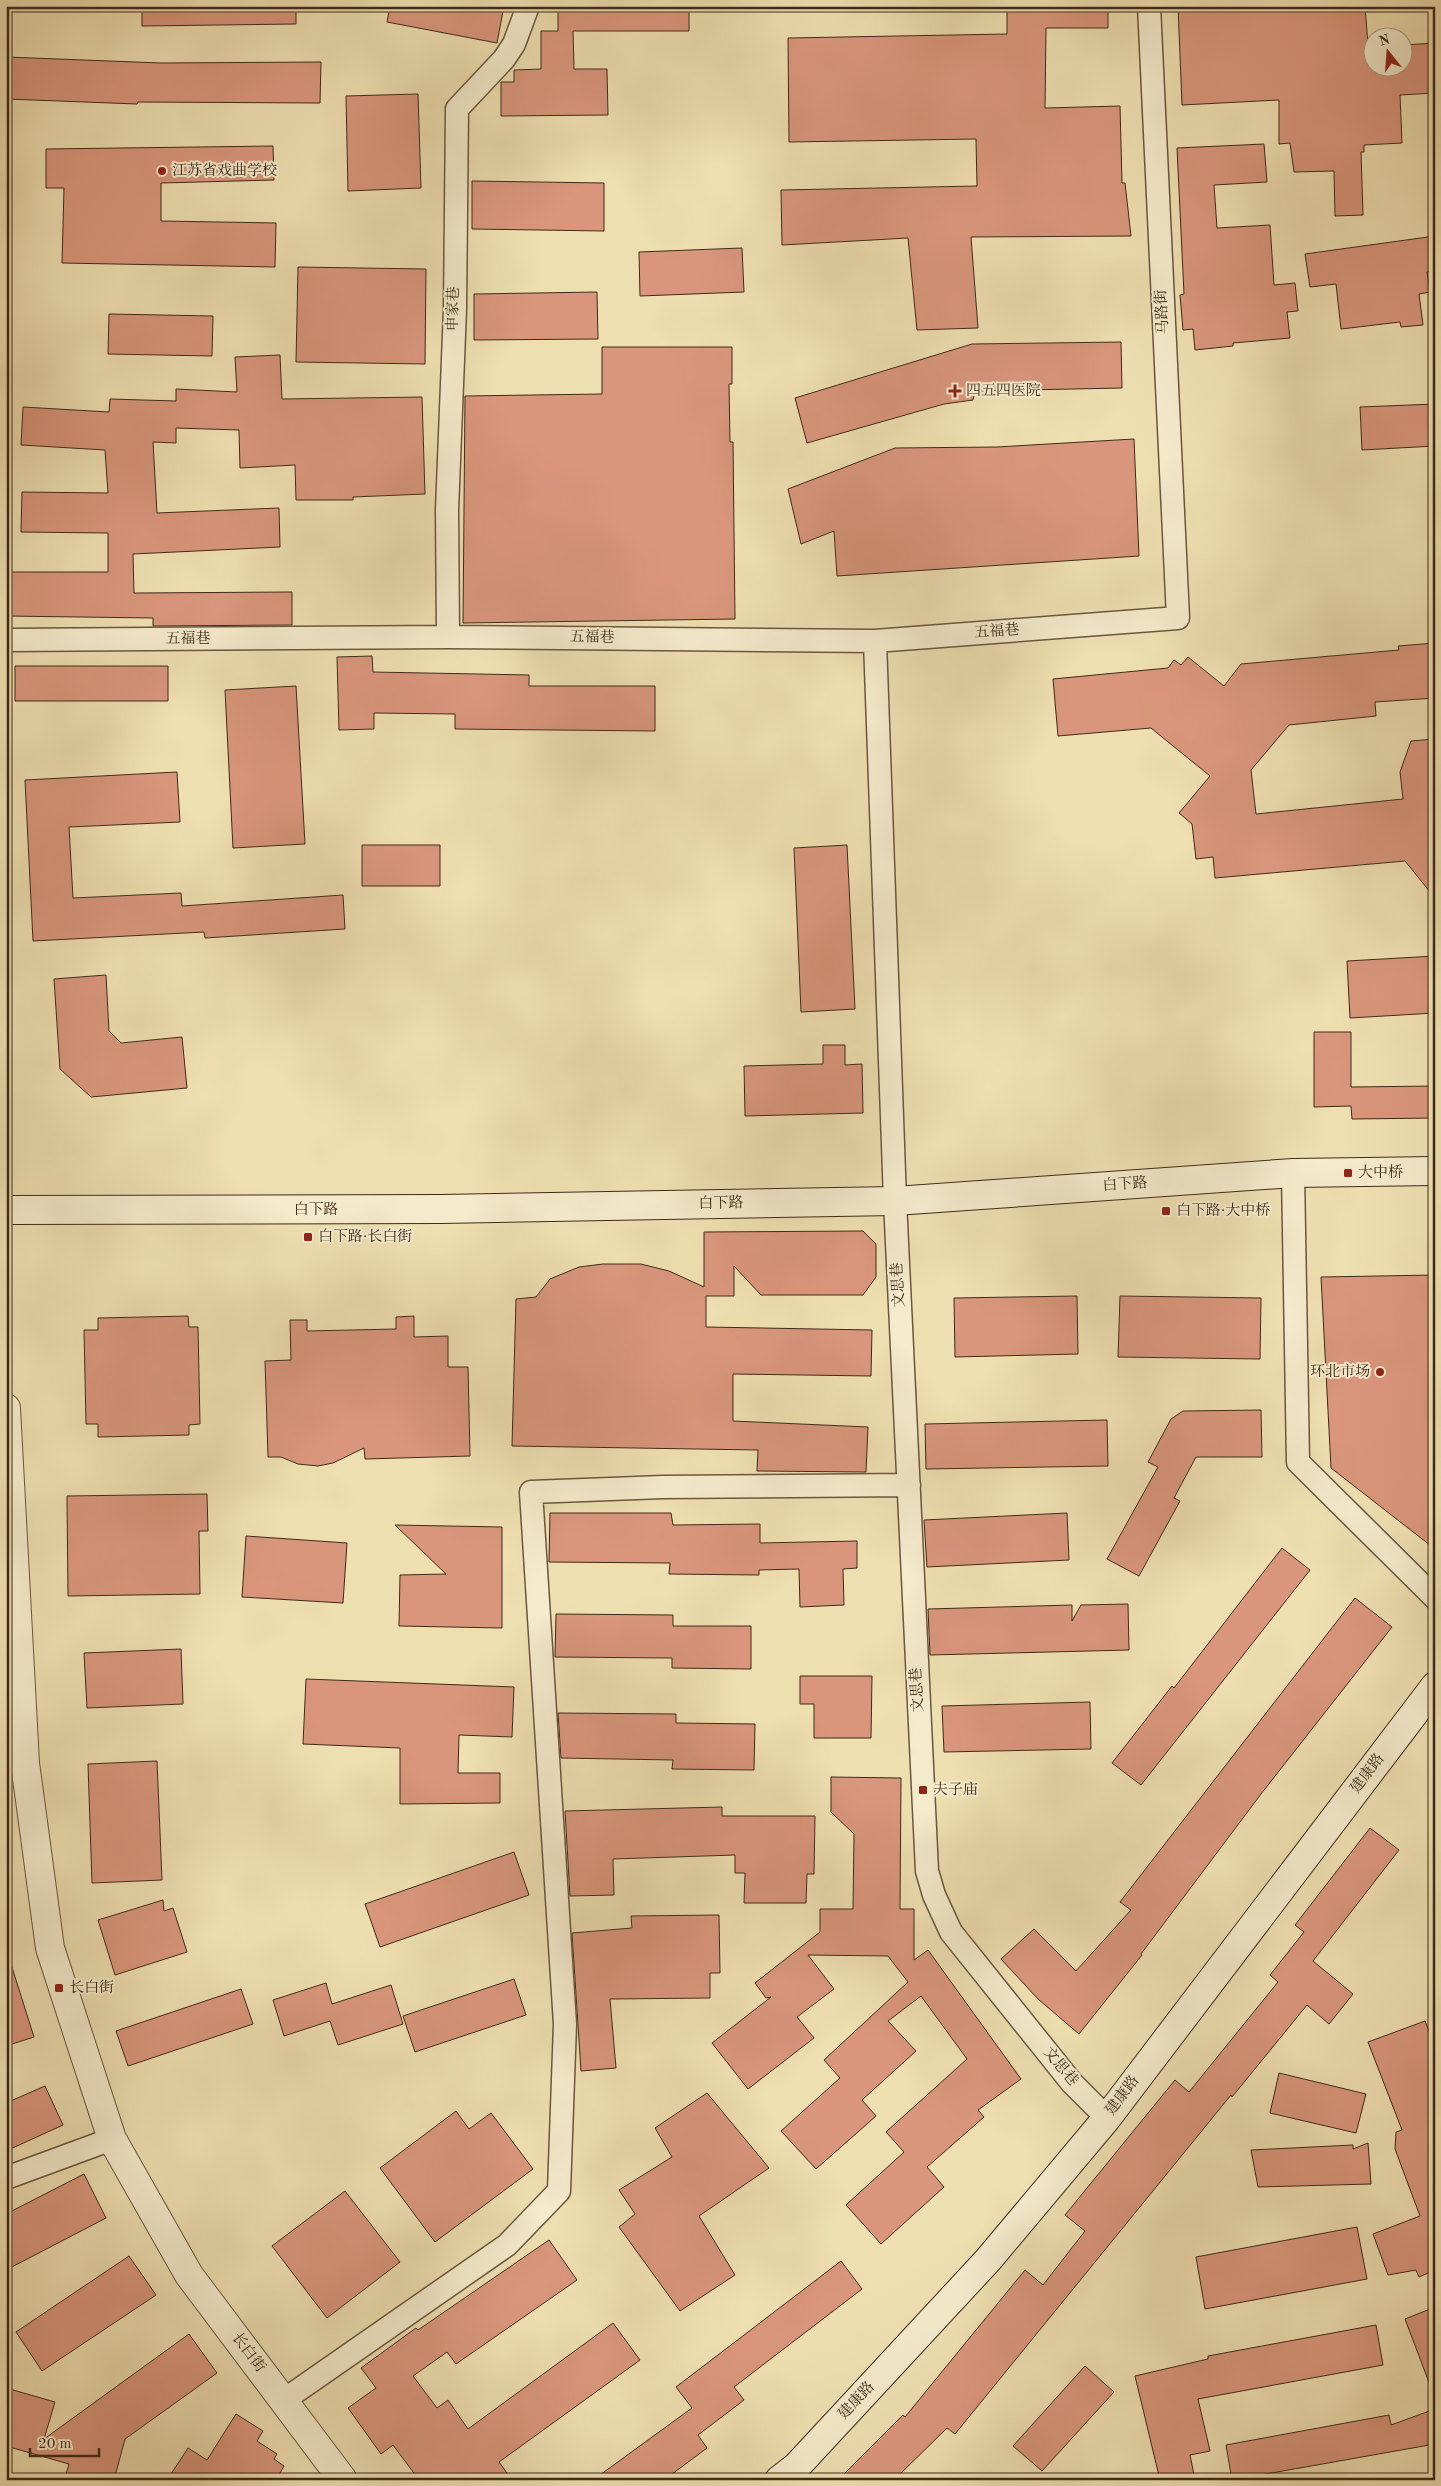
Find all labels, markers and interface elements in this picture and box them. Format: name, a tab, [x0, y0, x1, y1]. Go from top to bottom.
north arrow	[1364, 28, 1414, 78]
text: N	[1377, 32, 1392, 49]
place label: 江苏省戏曲学校	[172, 162, 277, 179]
marker: 江苏省戏曲学校	[156, 165, 168, 177]
street label: 申家巷	[444, 286, 462, 332]
street label: 马路街	[1152, 289, 1172, 335]
place label: 四五四医院	[966, 382, 1041, 399]
marker: 四五四医院	[948, 384, 962, 398]
street label: 五福巷	[974, 621, 1020, 641]
street label: 五福巷	[569, 628, 615, 646]
street label: 五福巷	[165, 630, 211, 647]
place label: 大中桥	[1358, 1164, 1403, 1181]
marker: 大中桥	[1342, 1167, 1354, 1179]
street label: 白下路	[1102, 1174, 1148, 1194]
street label: 白下路	[698, 1194, 744, 1212]
street label: 白下路	[293, 1201, 339, 1218]
place label: 白下路·大中桥	[1176, 1202, 1270, 1219]
marker: 白下路·大中桥	[1160, 1205, 1172, 1217]
place label: 白下路·长白街	[318, 1228, 412, 1245]
marker: 白下路·长白街	[302, 1231, 314, 1243]
street label: 文思巷	[888, 1262, 908, 1308]
place label: 环北市场	[1310, 1363, 1370, 1380]
marker: 环北市场	[1374, 1366, 1386, 1378]
street label: 文思巷	[907, 1667, 927, 1713]
street label: 建康路	[1347, 1750, 1388, 1796]
place label: 夫子庙	[933, 1781, 978, 1798]
marker: 夫子庙	[917, 1784, 929, 1796]
place label: 长白街	[69, 1979, 114, 1996]
marker: 长白街	[53, 1982, 65, 1994]
street label: 文思巷	[1040, 2044, 1082, 2089]
street label: 建康路	[1102, 2072, 1143, 2118]
street label: 长白街	[228, 2329, 269, 2375]
street label: 建康路	[835, 2378, 878, 2423]
scale bar	[30, 2426, 99, 2458]
text: 20 m	[38, 2437, 72, 2452]

